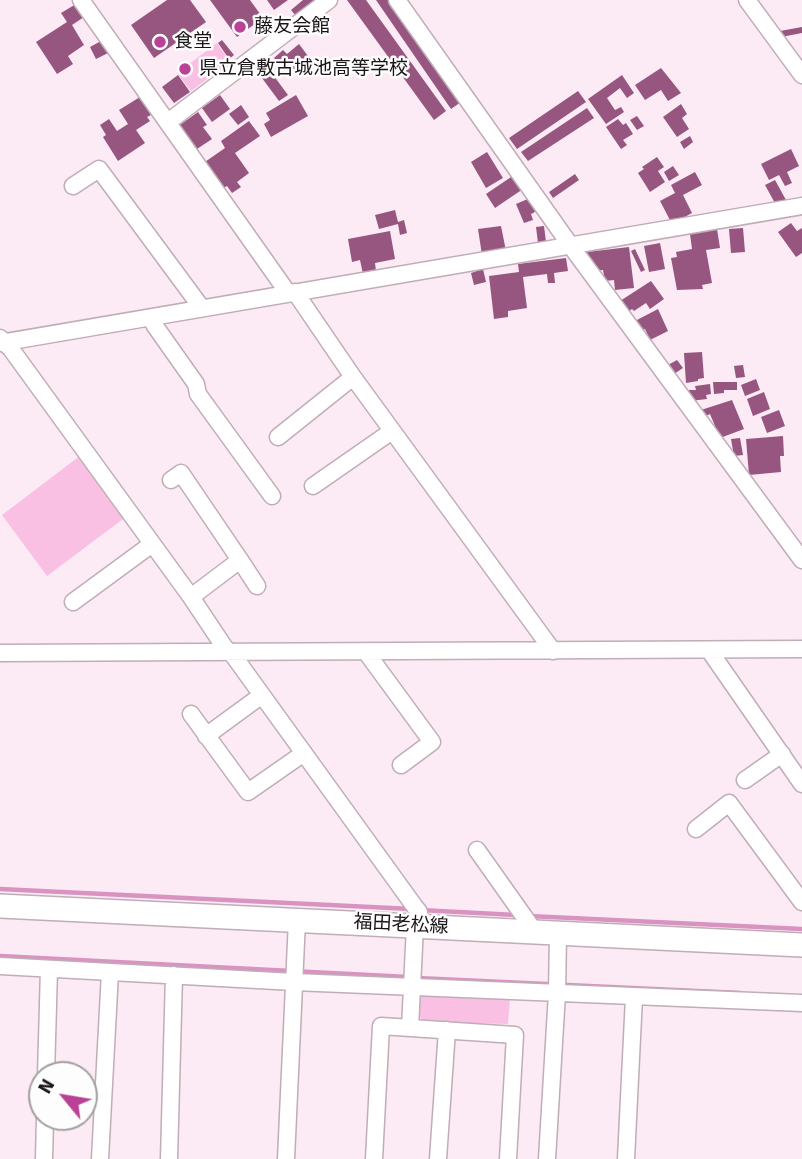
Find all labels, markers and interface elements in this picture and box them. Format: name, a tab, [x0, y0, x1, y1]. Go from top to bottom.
place label: 藤友会館	[254, 16, 330, 38]
marker: 藤友会館	[232, 19, 248, 35]
place label: 食堂	[174, 31, 212, 53]
marker: 食堂	[152, 34, 168, 50]
place label: 県立倉敷古城池高等学校	[199, 58, 408, 80]
marker: 県立倉敷古城池高等学校	[177, 61, 193, 77]
street label: 福田老松線	[353, 911, 449, 939]
north arrow	[28, 1061, 98, 1131]
text: N	[33, 1075, 60, 1098]

